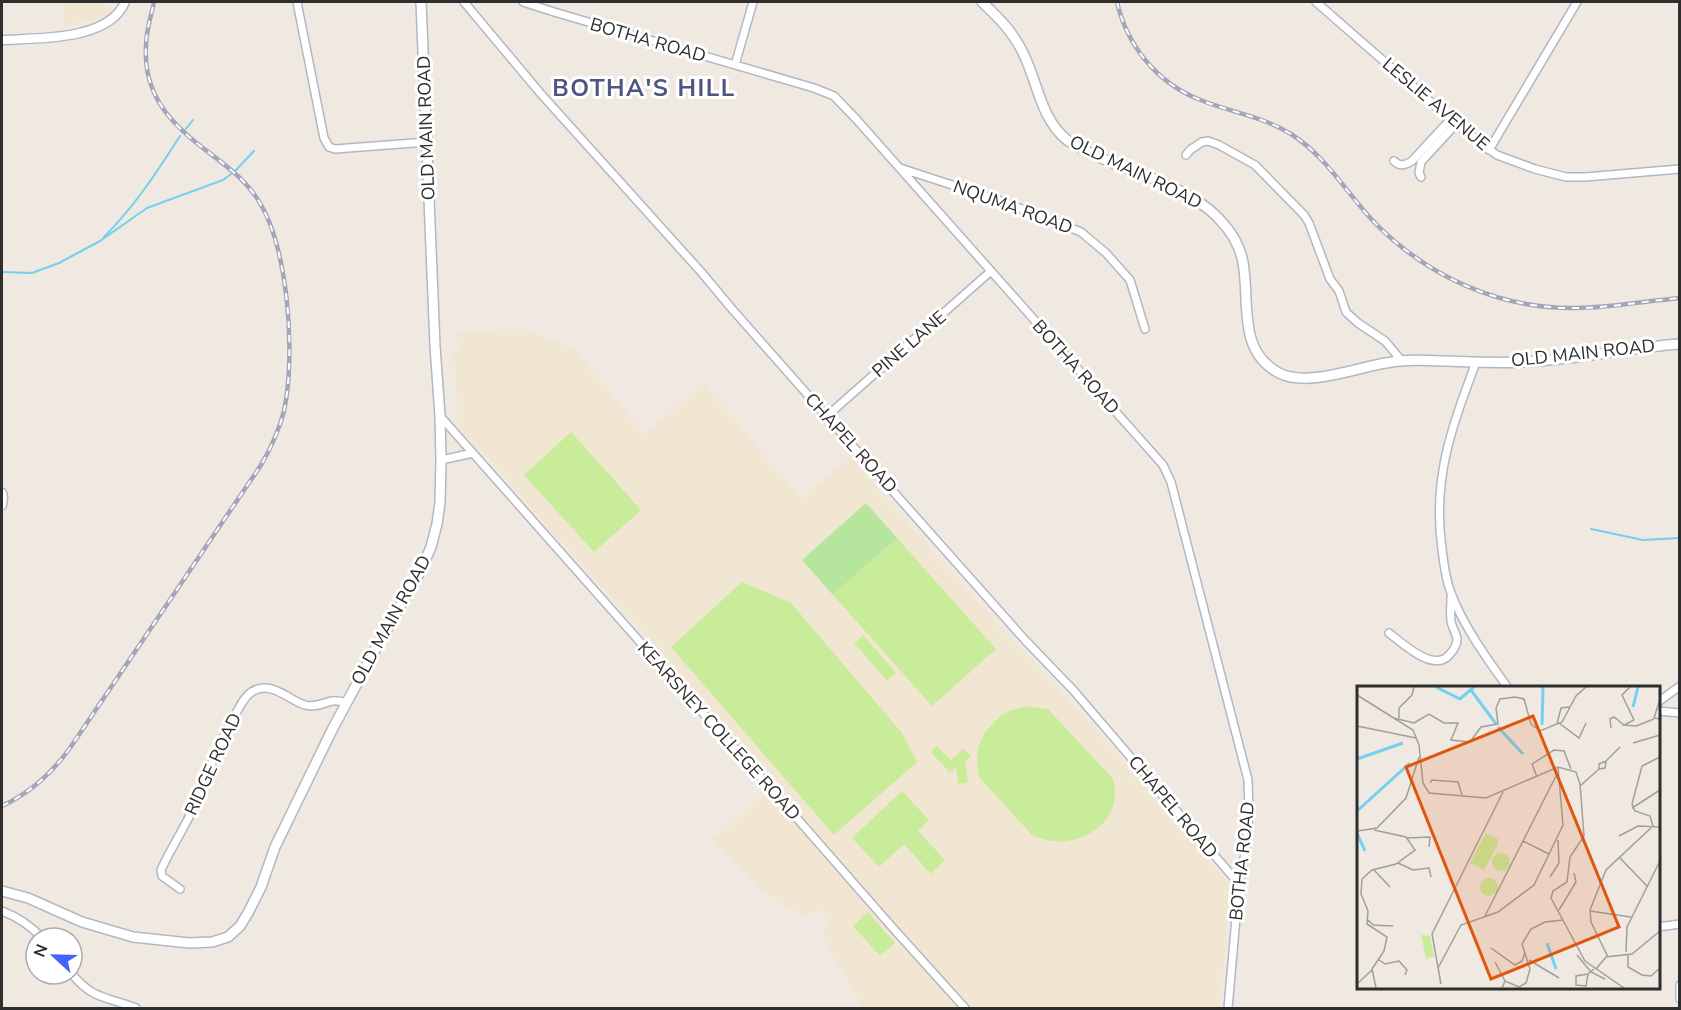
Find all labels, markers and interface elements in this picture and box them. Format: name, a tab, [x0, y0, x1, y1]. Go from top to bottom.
street label: BOTHA ROAD	[587, 12, 709, 68]
street label: LESLIE AVENUE	[1377, 52, 1495, 156]
street label: OLD MAIN ROAD	[411, 55, 441, 201]
district label: BOTHA'S HILL	[552, 72, 736, 104]
street label: OLD MAIN ROAD	[1066, 130, 1206, 214]
street label: NQUMA ROAD	[950, 174, 1076, 240]
street label: PINE LANE	[867, 305, 951, 383]
street label: BOTHA ROAD	[1027, 315, 1125, 419]
street label: OLD MAIN ROAD	[1510, 334, 1656, 372]
street label: CHAPEL ROAD	[800, 388, 902, 498]
street label: OLD MAIN ROAD	[345, 551, 437, 689]
street label: KEARSNEY COLLEGE ROAD	[632, 637, 806, 825]
inset map	[1357, 686, 1660, 989]
street label: RIDGE ROAD	[179, 709, 247, 819]
street label: CHAPEL ROAD	[1123, 751, 1223, 863]
street label: BOTHA ROAD	[1224, 800, 1260, 922]
north arrow	[24, 926, 84, 986]
text: N	[29, 941, 53, 960]

